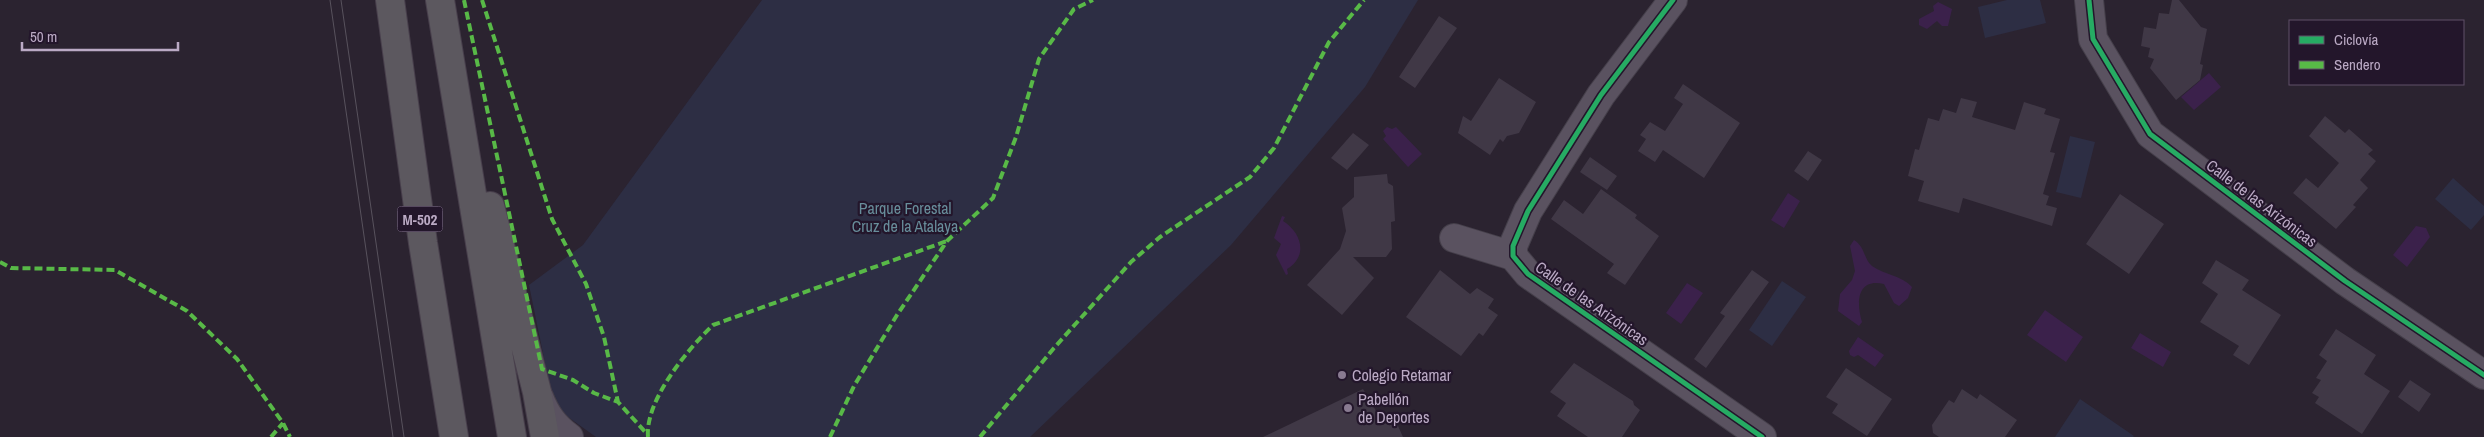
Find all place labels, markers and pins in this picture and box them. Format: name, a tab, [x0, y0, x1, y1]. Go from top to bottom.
place label: Colegio Retamar	[1352, 364, 1452, 386]
marker: Colegio Retamar	[1336, 369, 1348, 381]
place label: Pabellón de Deportes	[1358, 388, 1429, 428]
marker: Pabellón de Deportes	[1342, 402, 1354, 414]

